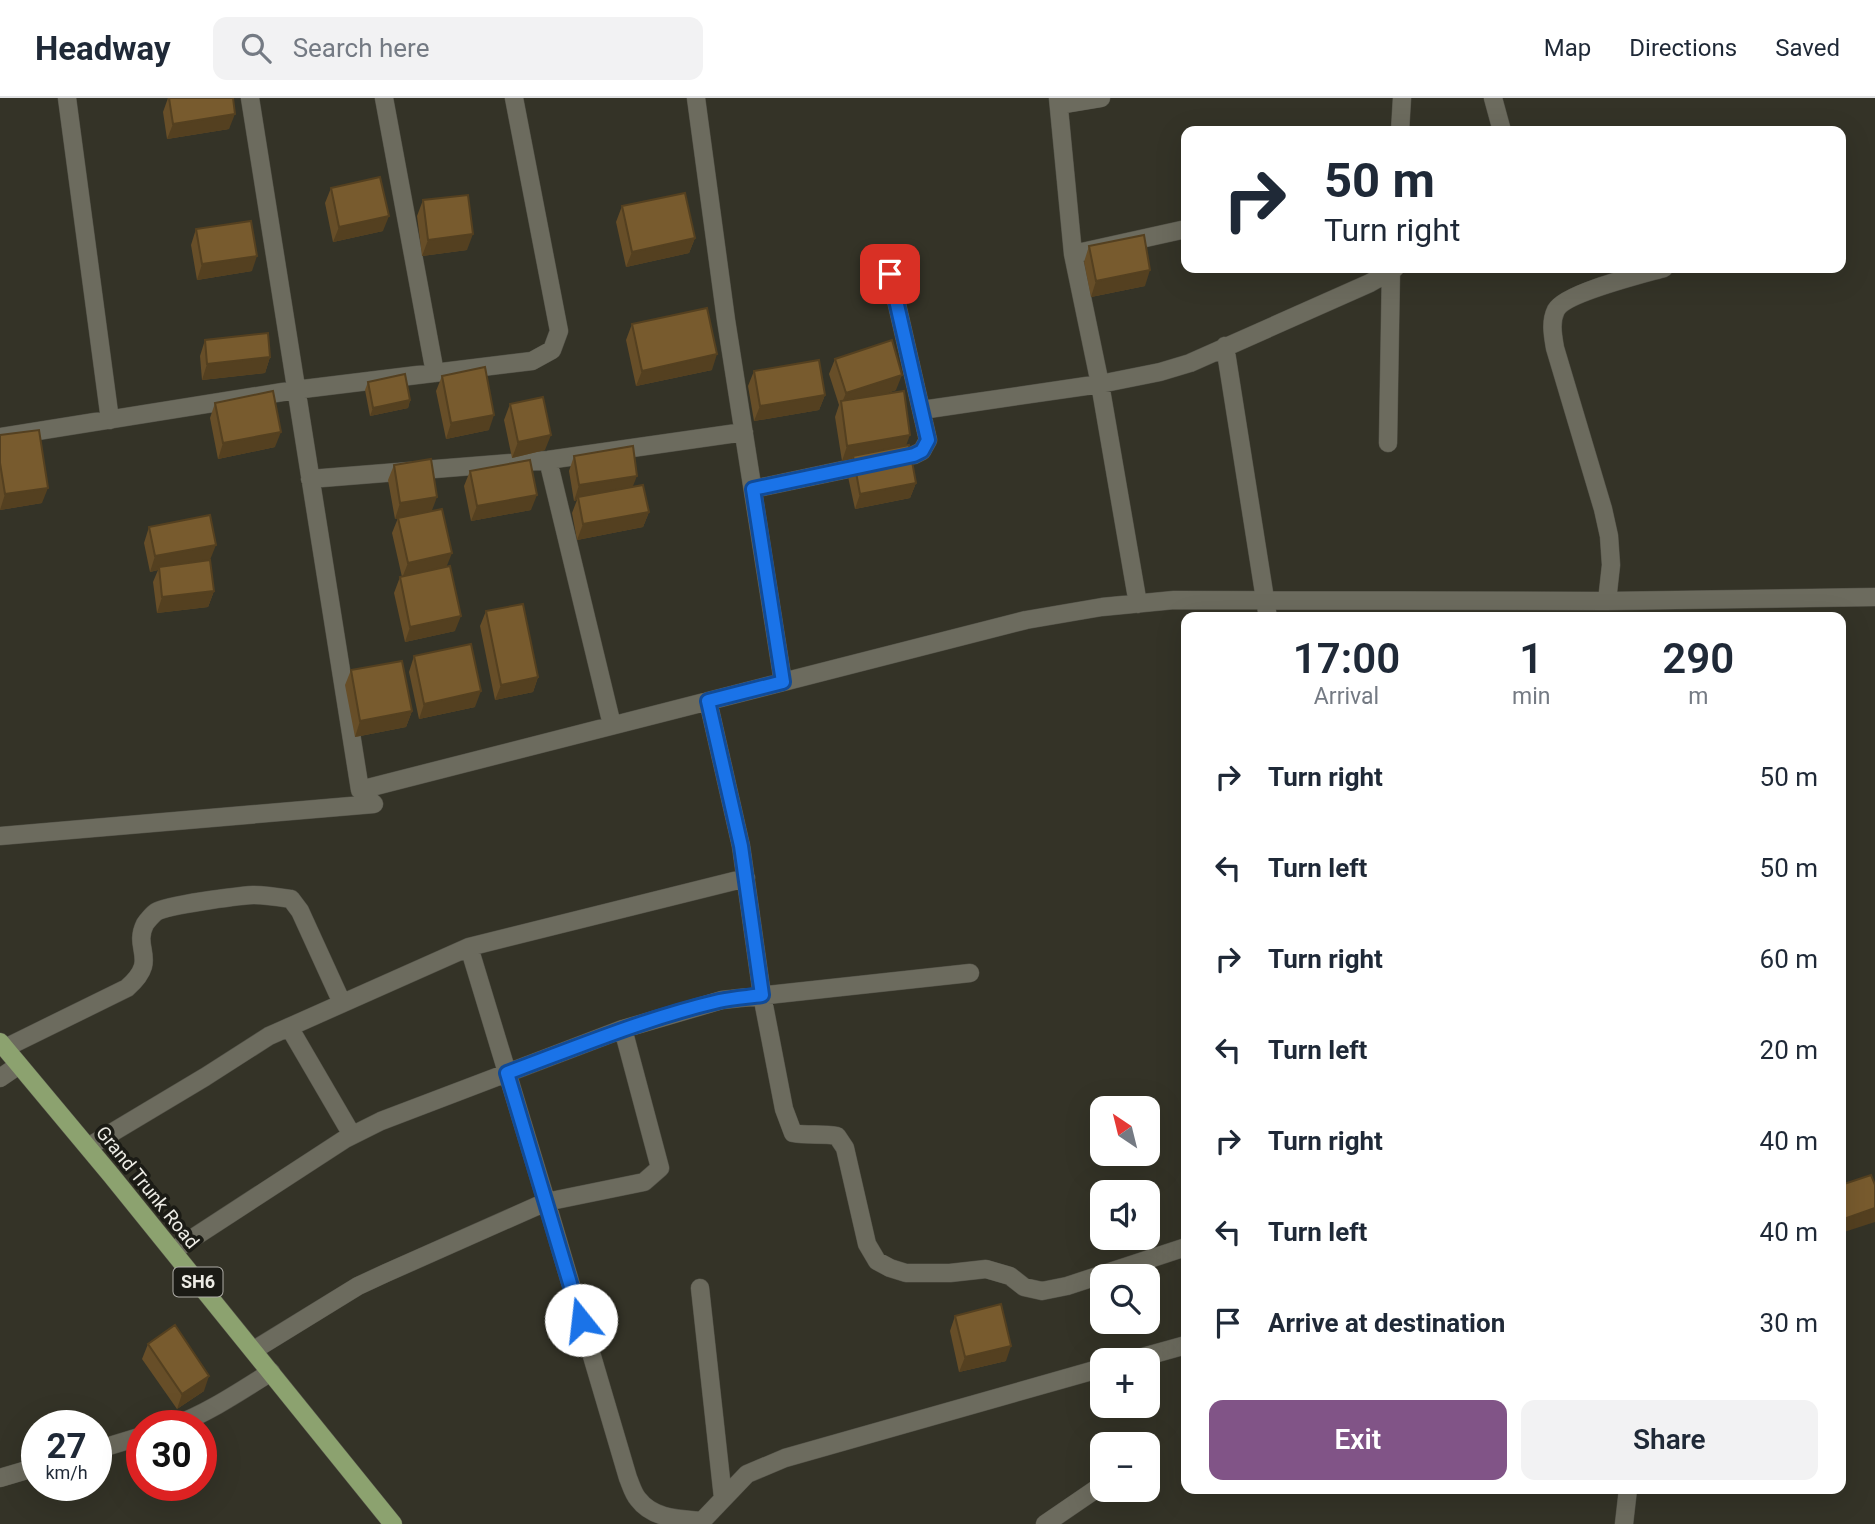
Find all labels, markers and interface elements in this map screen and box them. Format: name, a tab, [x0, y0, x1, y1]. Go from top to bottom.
search box	[213, 17, 703, 80]
text: Headway	[35, 29, 171, 68]
icon: search	[237, 29, 275, 67]
text: Search here	[293, 33, 429, 63]
text: Map	[1544, 34, 1591, 62]
text: Directions	[1629, 34, 1737, 62]
text: Saved	[1775, 34, 1840, 62]
text: 50 m	[1324, 152, 1435, 209]
icon: right	[1209, 154, 1300, 245]
text: Turn right	[1324, 211, 1460, 249]
pin	[860, 244, 920, 304]
icon: arrive	[871, 255, 909, 293]
text: 17:00	[1293, 634, 1400, 683]
text: 1	[1519, 634, 1543, 683]
text: 290	[1662, 634, 1734, 683]
text: Arrival	[1314, 683, 1379, 710]
text: min	[1512, 683, 1550, 710]
text: m	[1688, 683, 1708, 710]
icon: right	[1209, 758, 1247, 796]
text: Turn right	[1268, 762, 1383, 792]
text: 50 m	[1760, 762, 1818, 792]
icon: left	[1209, 849, 1247, 887]
text: Turn left	[1268, 853, 1367, 883]
text: 50 m	[1760, 853, 1818, 883]
icon: right	[1209, 940, 1247, 978]
text: Turn right	[1268, 944, 1383, 974]
text: 60 m	[1760, 944, 1818, 974]
icon: left	[1209, 1031, 1247, 1069]
text: Turn left	[1268, 1035, 1367, 1065]
text: 20 m	[1760, 1035, 1818, 1065]
north arrow	[1090, 1096, 1160, 1166]
map controls	[1090, 1096, 1160, 1502]
street label: Grand Trunk Road	[91, 1121, 204, 1253]
icon: right	[1209, 1122, 1247, 1160]
text: Turn right	[1268, 1126, 1383, 1156]
text: 40 m	[1760, 1126, 1818, 1156]
button: sound	[1090, 1180, 1160, 1250]
icon: left	[1209, 1213, 1247, 1251]
text: Turn left	[1268, 1217, 1367, 1247]
text: 40 m	[1760, 1217, 1818, 1247]
button: search	[1090, 1264, 1160, 1334]
road number: SH6	[174, 1268, 222, 1296]
position arrow	[544, 1283, 618, 1357]
icon: arrive	[1209, 1304, 1247, 1342]
text: Arrive at destination	[1268, 1308, 1505, 1338]
text: 30 m	[1760, 1308, 1818, 1338]
button: +	[1090, 1348, 1160, 1418]
button: Exit	[1209, 1400, 1507, 1480]
button: Share	[1521, 1400, 1818, 1480]
speed limit sign: 30	[126, 1410, 217, 1501]
text: 27	[46, 1426, 87, 1467]
button: −	[1090, 1432, 1160, 1502]
text: km/h	[45, 1462, 88, 1483]

